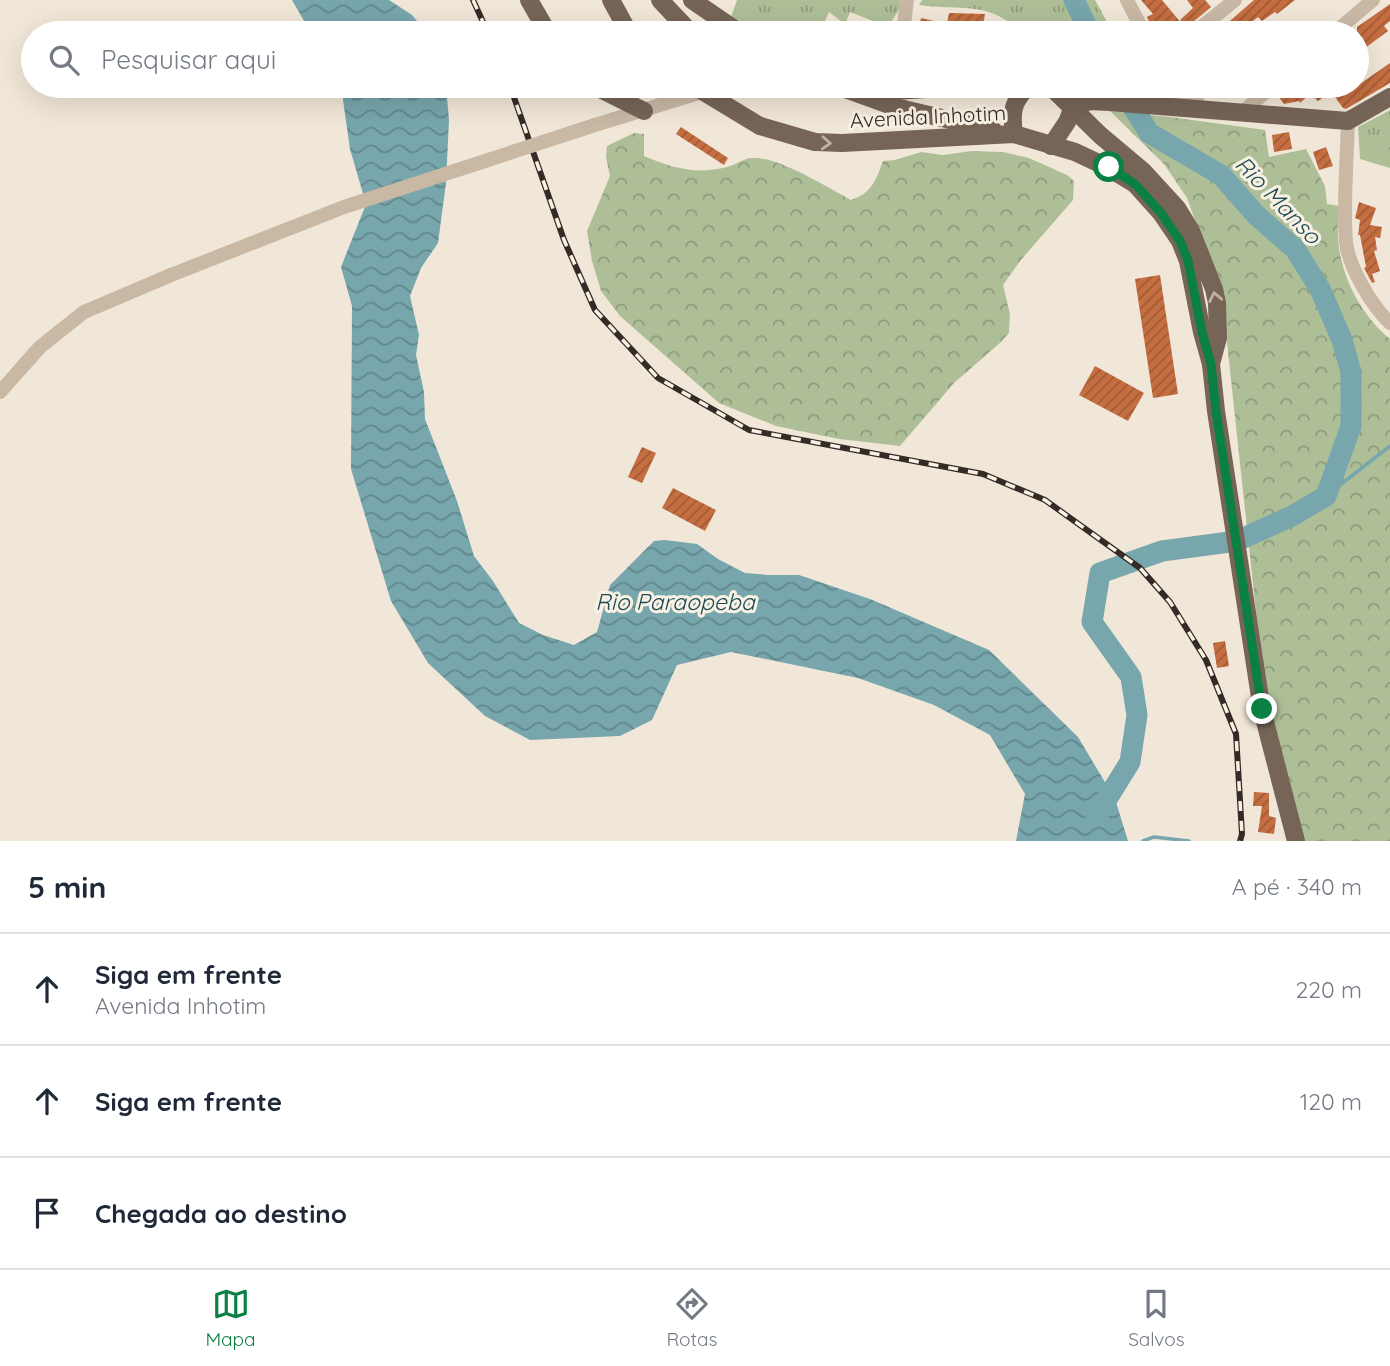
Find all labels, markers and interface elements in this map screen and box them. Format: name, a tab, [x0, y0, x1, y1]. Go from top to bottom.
search box	[21, 21, 1369, 98]
icon: search	[45, 41, 83, 79]
text: Pesquisar aqui	[101, 43, 276, 76]
street label: Avenida Inhotim	[849, 99, 1007, 133]
one-way arrow	[821, 135, 832, 150]
water label: Rio Manso	[1229, 149, 1328, 251]
route start	[1093, 151, 1124, 182]
one-way arrow	[1208, 291, 1223, 303]
water label: Rio Paraopeba	[595, 587, 756, 616]
route end	[1246, 693, 1277, 724]
text: 5 min	[28, 868, 106, 906]
text: A pé · 340 m	[1232, 872, 1362, 901]
text: Siga em frente	[95, 958, 282, 991]
icon: ahead	[28, 970, 66, 1008]
text: 220 m	[1296, 975, 1362, 1004]
text: Avenida Inhotim	[95, 991, 266, 1020]
icon: ahead	[28, 1082, 66, 1120]
text: Siga em frente	[95, 1085, 282, 1118]
text: 120 m	[1300, 1087, 1362, 1116]
icon: arrive	[28, 1194, 66, 1232]
text: Chegada ao destino	[95, 1197, 347, 1230]
tab: Mapa	[205, 1285, 256, 1351]
tab: Rotas	[666, 1285, 717, 1351]
tab: Salvos	[1128, 1285, 1185, 1351]

